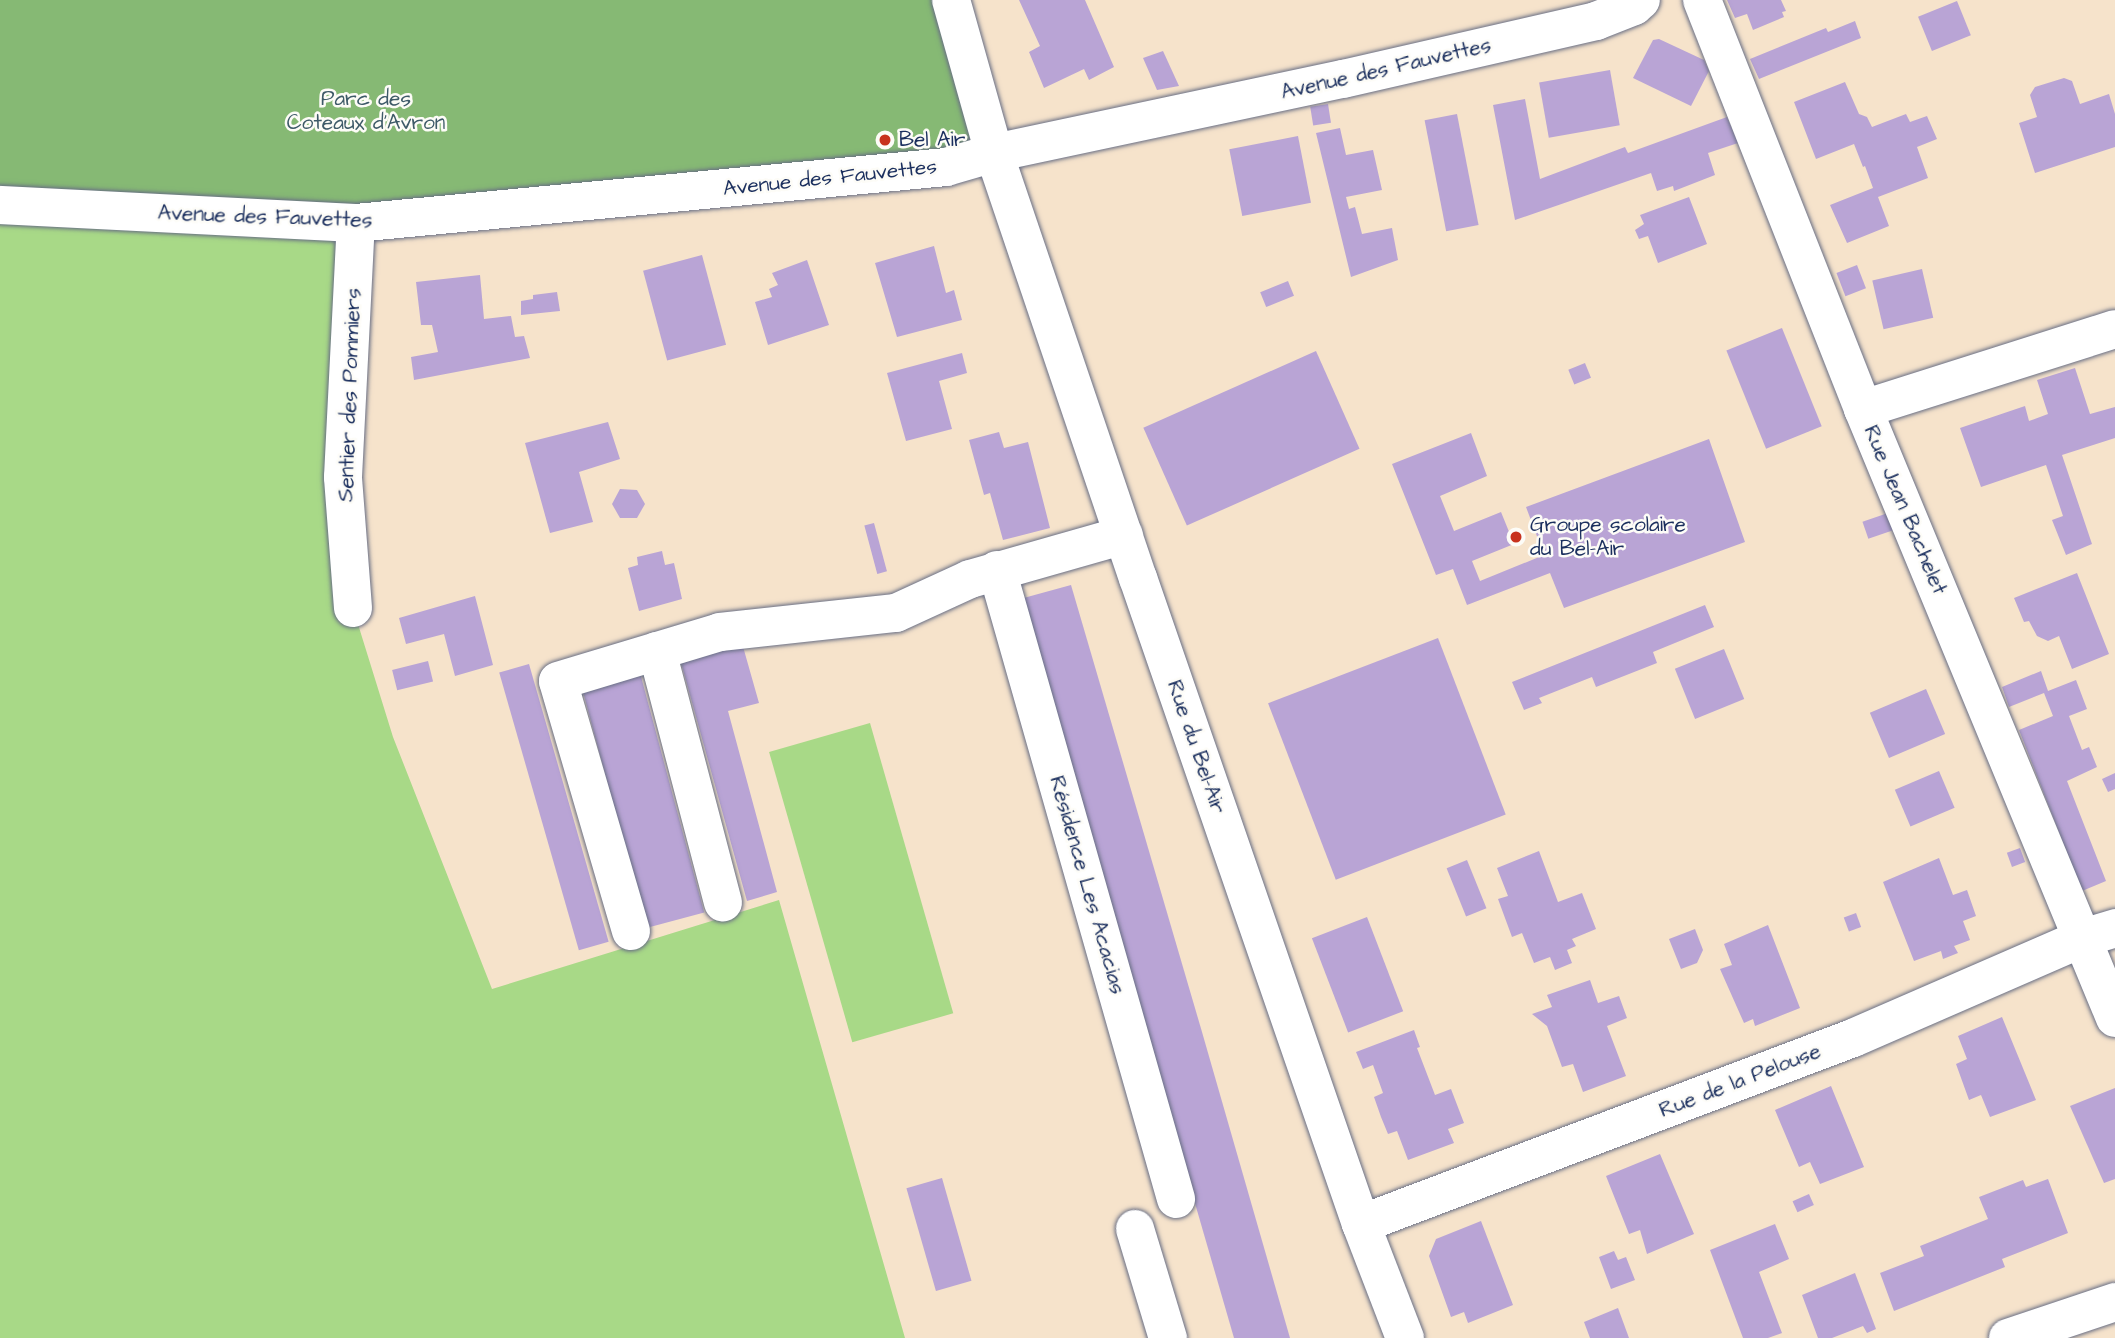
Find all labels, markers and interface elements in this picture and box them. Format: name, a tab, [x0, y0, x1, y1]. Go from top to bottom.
street label: Avenue des Fauvettes	[1279, 33, 1493, 105]
park label: Parc des Coteaux d'Avron	[287, 86, 445, 136]
place label: Bel Air	[899, 127, 965, 153]
marker: Bel Air	[877, 132, 893, 148]
street label: Avenue des Fauvettes	[722, 154, 938, 202]
street label: Avenue des Fauvettes	[157, 201, 373, 233]
street label: Sentier des Pommiers	[334, 288, 366, 502]
street label: Rue Jean Bachelet	[1858, 422, 1952, 598]
place label: Groupe scolaire du Bel-Air	[1530, 512, 1686, 562]
marker: Groupe scolaire du Bel-Air	[1508, 529, 1524, 545]
street label: Rue du Bel-Air	[1161, 677, 1231, 817]
street label: Résidence Les Acacias	[1044, 773, 1130, 997]
street label: Rue de la Pelouse	[1656, 1039, 1824, 1123]

